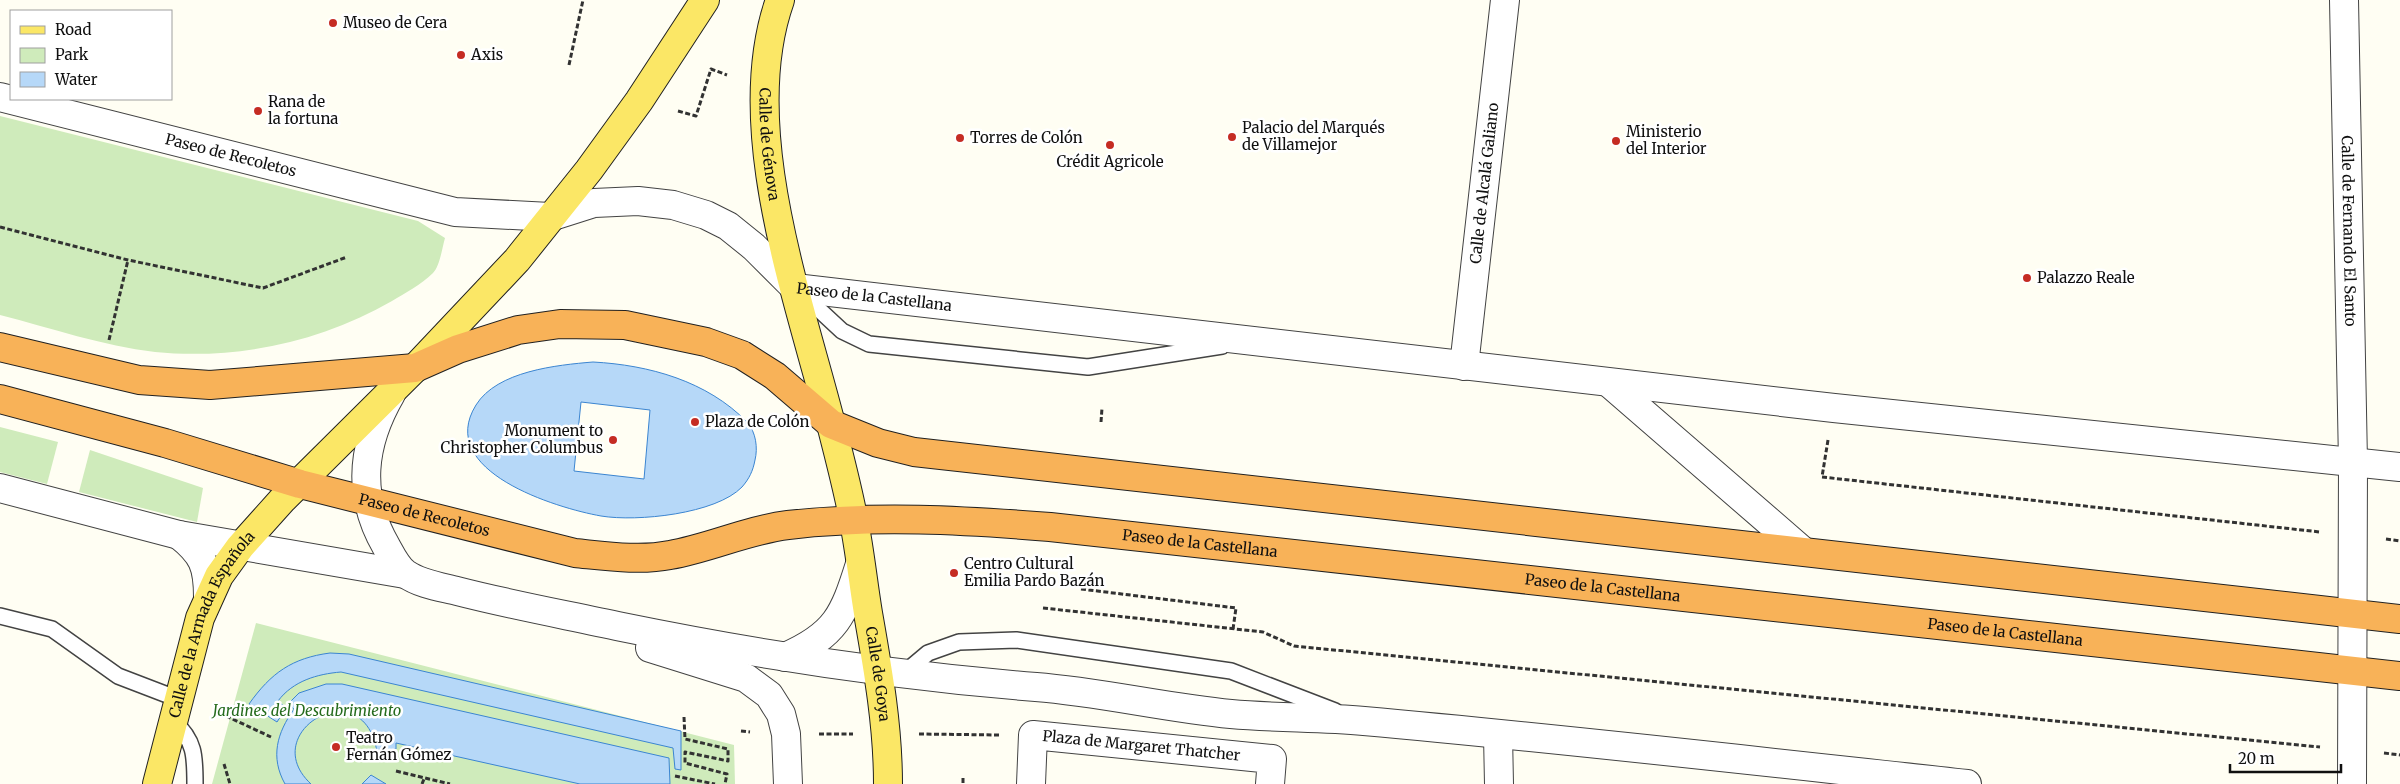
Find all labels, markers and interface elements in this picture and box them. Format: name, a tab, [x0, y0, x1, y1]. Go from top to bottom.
legend	[10, 10, 172, 100]
place label: Museo de Cera	[343, 13, 447, 32]
marker: Museo de Cera	[327, 17, 339, 29]
text: Road	[55, 20, 91, 39]
text: Park	[55, 45, 89, 64]
place label: Axis	[470, 45, 503, 64]
marker: Axis	[455, 49, 467, 61]
text: Water	[54, 70, 98, 89]
street label: Calle de Génova	[755, 87, 784, 202]
place label: Rana de la fortuna	[268, 92, 338, 128]
street label: Calle de Alcalá Galiano	[1466, 101, 1502, 265]
marker: Rana de la fortuna	[252, 105, 264, 117]
place label: Palacio del Marqués de Villamejor	[1242, 118, 1385, 154]
place label: Ministerio del Interior	[1626, 122, 1707, 158]
place label: Torres de Colón	[970, 128, 1083, 147]
street label: Paseo de Recoletos	[163, 129, 298, 181]
marker: Palacio del Marqués de Villamejor	[1226, 131, 1238, 143]
marker: Torres de Colón	[954, 132, 966, 144]
marker: Ministerio del Interior	[1610, 135, 1622, 147]
street label: Calle de Fernando El Santo	[2338, 135, 2360, 327]
marker: Crédit Agricole	[1104, 139, 1116, 151]
place label: Crédit Agricole	[1056, 152, 1164, 171]
place label: Palazzo Reale	[2037, 268, 2135, 287]
marker: Palazzo Reale	[2021, 272, 2033, 284]
street label: Paseo de la Castellana	[795, 278, 953, 315]
place label: Plaza de Colón	[705, 412, 809, 431]
marker: Plaza de Colón	[689, 416, 701, 428]
place label: Monument to Christopher Columbus	[440, 421, 603, 457]
marker: Monument to Christopher Columbus	[607, 434, 619, 446]
street label: Paseo de Recoletos	[357, 489, 492, 540]
street label: Paseo de la Castellana	[1121, 525, 1279, 561]
street label: Calle de la Armada Española	[165, 527, 259, 720]
place label: Centro Cultural Emilia Pardo Bazán	[964, 554, 1104, 590]
marker: Centro Cultural Emilia Pardo Bazán	[948, 567, 960, 579]
street label: Paseo de la Castellana	[1524, 569, 1681, 606]
street label: Paseo de la Castellana	[1927, 614, 2084, 650]
street label: Calle de Goya	[862, 625, 894, 722]
park label: Jardines del Descubrimiento	[211, 701, 401, 720]
street label: Plaza de Margaret Thatcher	[1042, 726, 1242, 765]
place label: Teatro Fernán Gómez	[346, 728, 452, 764]
marker: Teatro Fernán Gómez	[330, 741, 342, 753]
scale bar	[2230, 742, 2341, 774]
text: 20 m	[2238, 749, 2275, 768]

